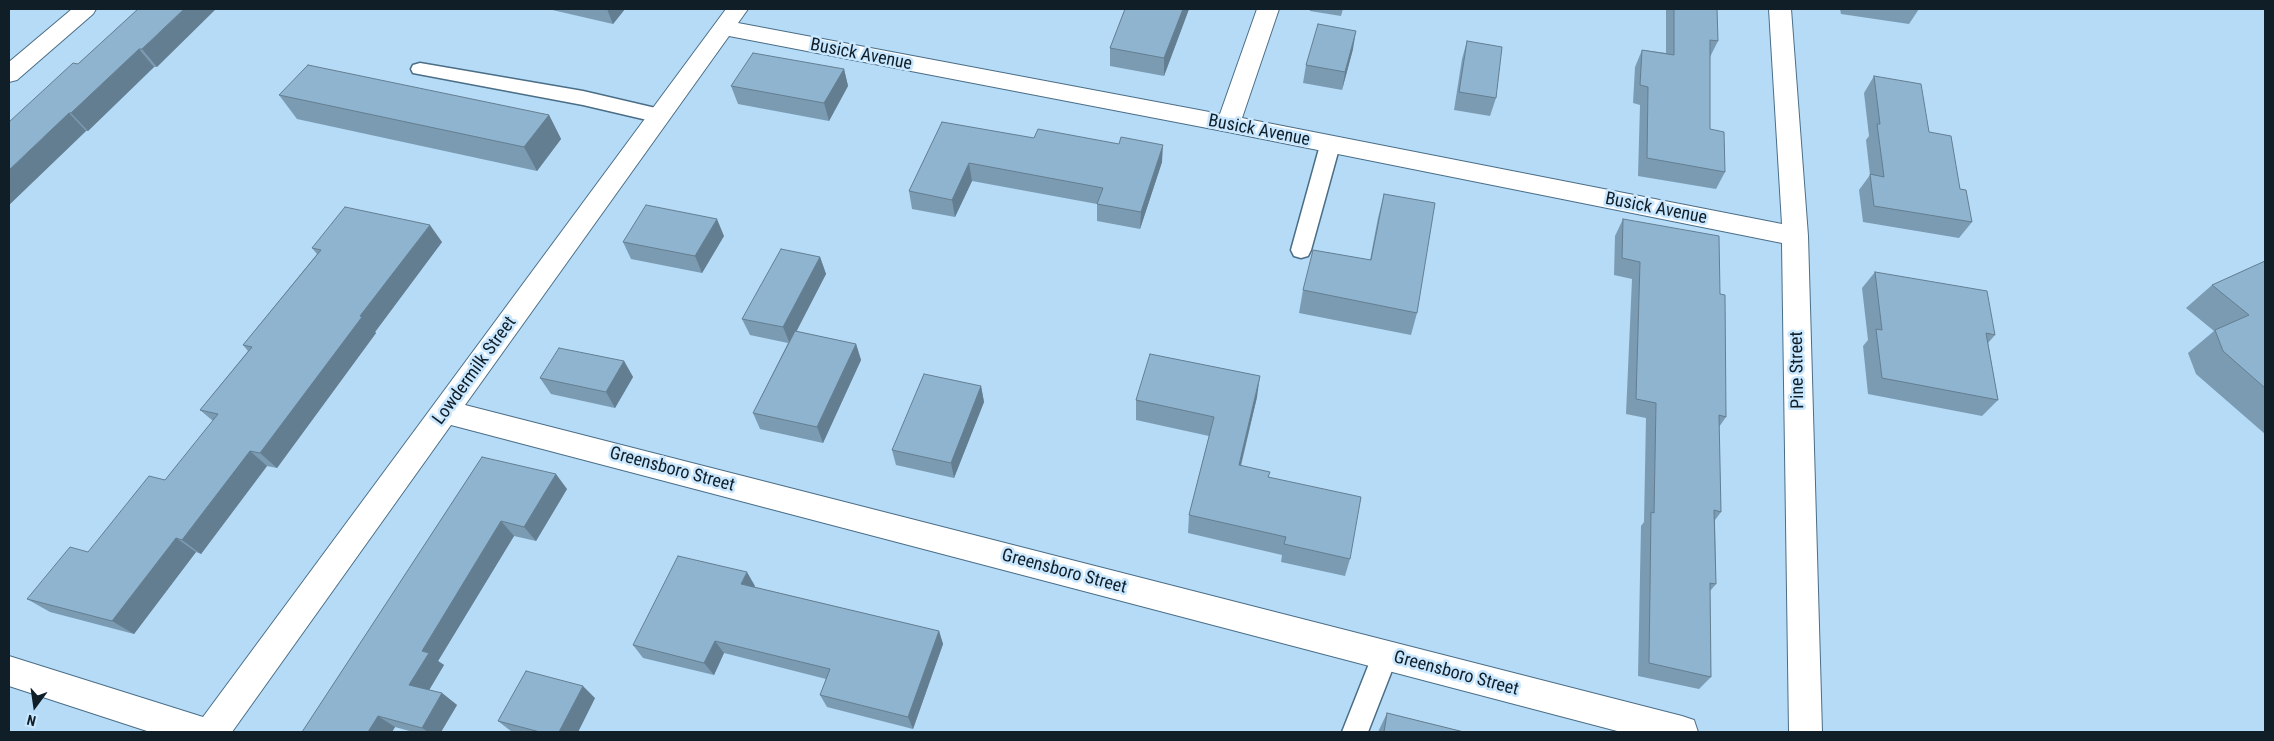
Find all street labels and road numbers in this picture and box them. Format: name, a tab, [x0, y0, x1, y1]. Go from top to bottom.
street label: Busick Avenue	[808, 35, 914, 75]
street label: Busick Avenue	[1206, 111, 1312, 151]
street label: Busick Avenue	[1603, 189, 1709, 229]
street label: Lowdermilk Street	[429, 313, 521, 429]
street label: Pine Street	[1787, 331, 1809, 409]
street label: Greensboro Street	[607, 443, 737, 497]
street label: Greensboro Street	[999, 545, 1129, 599]
street label: Greensboro Street	[1391, 647, 1521, 701]

